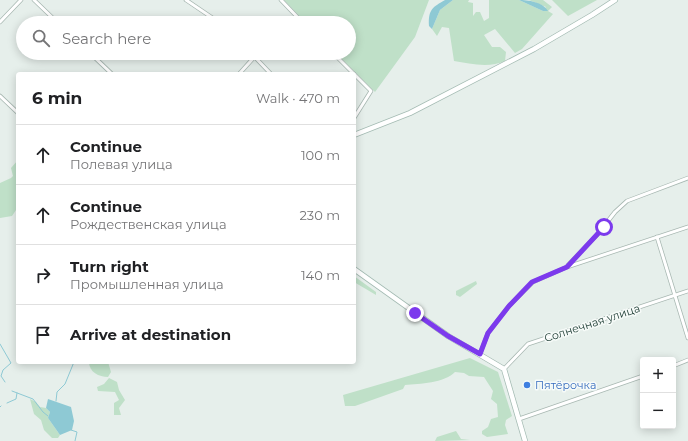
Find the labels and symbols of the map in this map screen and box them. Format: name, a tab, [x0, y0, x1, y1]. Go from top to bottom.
route start	[595, 218, 613, 236]
street label: Солнечная улица	[542, 301, 642, 345]
route end	[406, 304, 424, 322]
place label: Пятёрочка	[535, 378, 596, 392]
marker: Пятёрочка	[522, 380, 532, 390]

